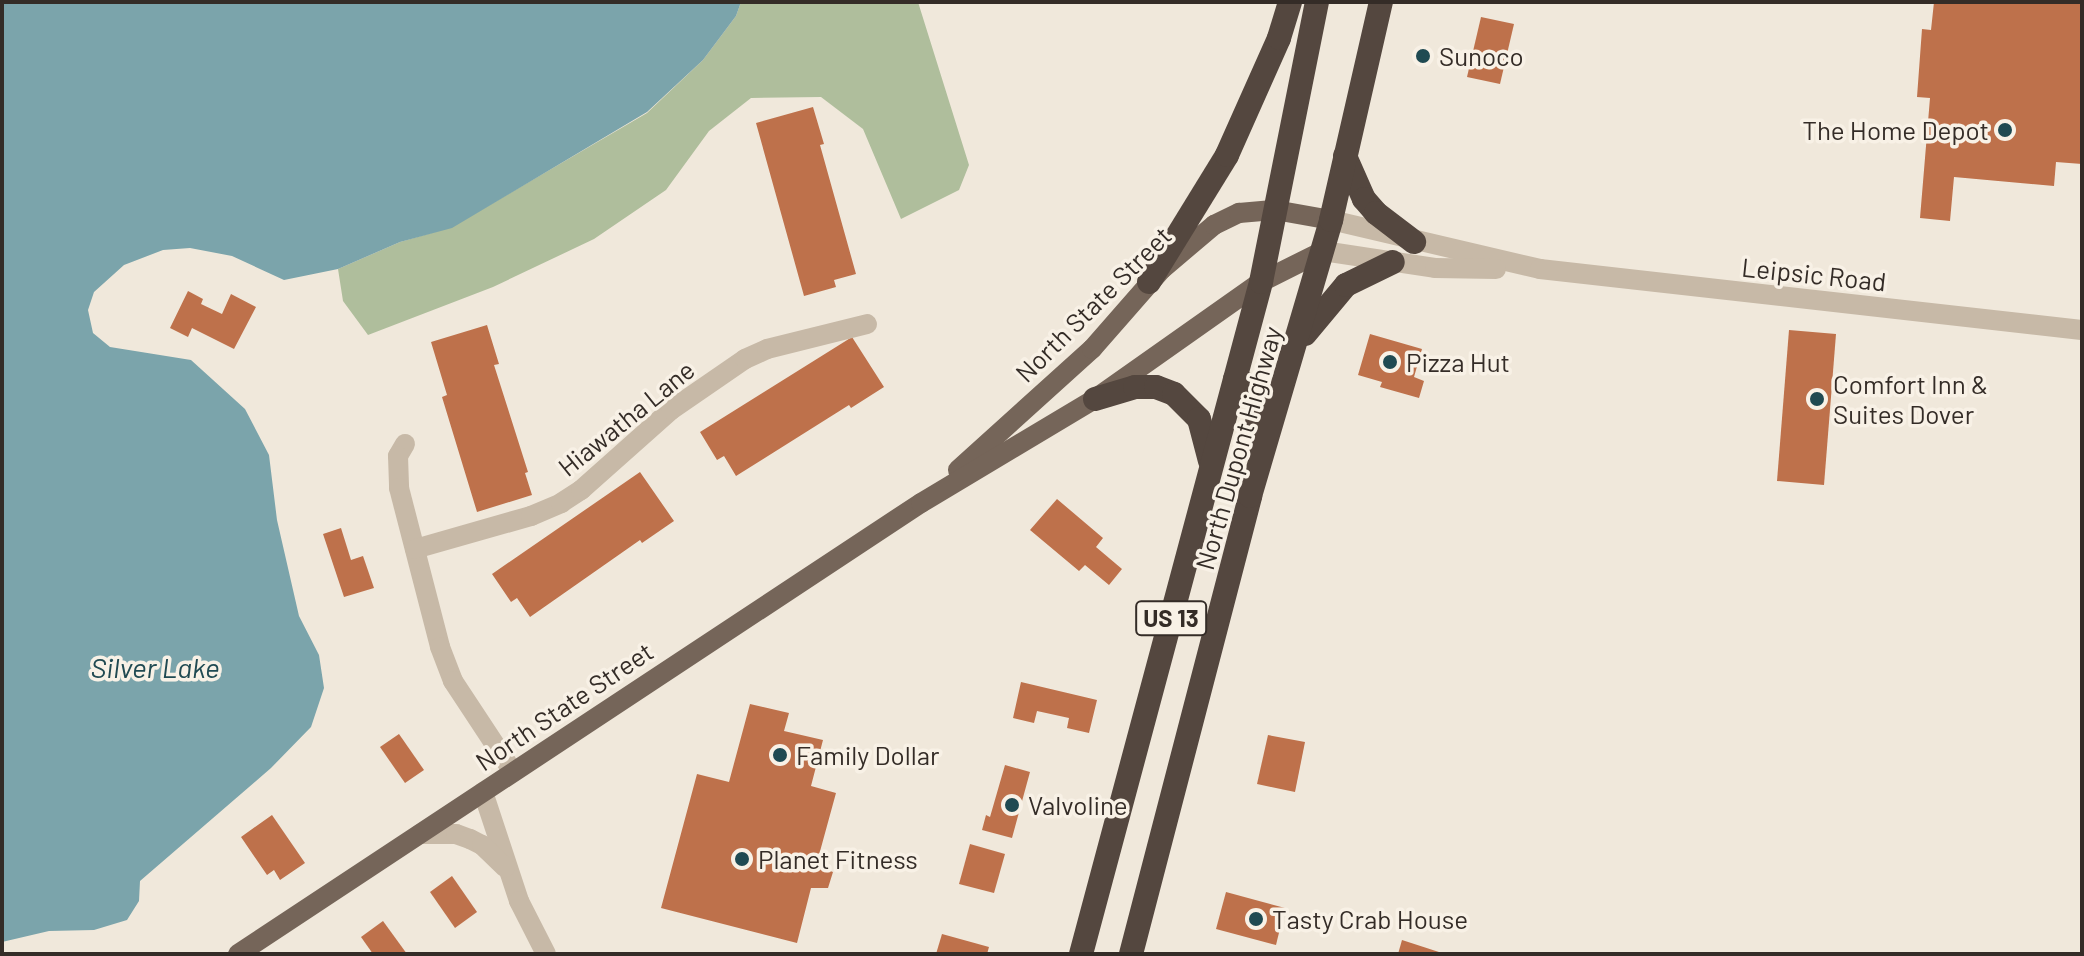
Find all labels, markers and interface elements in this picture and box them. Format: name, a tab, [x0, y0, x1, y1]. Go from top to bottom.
place label: Sunoco	[1439, 40, 1524, 72]
marker: Sunoco	[1414, 47, 1432, 65]
place label: The Home Depot	[1802, 114, 1989, 146]
marker: The Home Depot	[1996, 121, 2014, 139]
street label: North State Street	[1009, 220, 1177, 388]
street label: Leipsic Road	[1740, 251, 1888, 297]
street label: North Dupont Highway	[1188, 323, 1288, 573]
place label: Pizza Hut	[1406, 346, 1510, 378]
marker: Pizza Hut	[1381, 353, 1399, 371]
street label: Hiawatha Lane	[552, 354, 700, 482]
place label: Comfort Inn & Suites Dover	[1833, 368, 1988, 430]
marker: Comfort Inn & Suites Dover	[1808, 390, 1826, 408]
road number: US 13	[1135, 598, 1207, 638]
street label: North State Street	[469, 635, 659, 777]
water label: Silver Lake	[90, 650, 220, 684]
place label: Family Dollar	[796, 739, 939, 771]
marker: Family Dollar	[771, 746, 789, 764]
place label: Valvoline	[1028, 789, 1128, 821]
marker: Valvoline	[1003, 796, 1021, 814]
place label: Planet Fitness	[758, 843, 918, 875]
marker: Planet Fitness	[733, 850, 751, 868]
place label: Tasty Crab House	[1272, 903, 1468, 935]
marker: Tasty Crab House	[1247, 910, 1265, 928]

